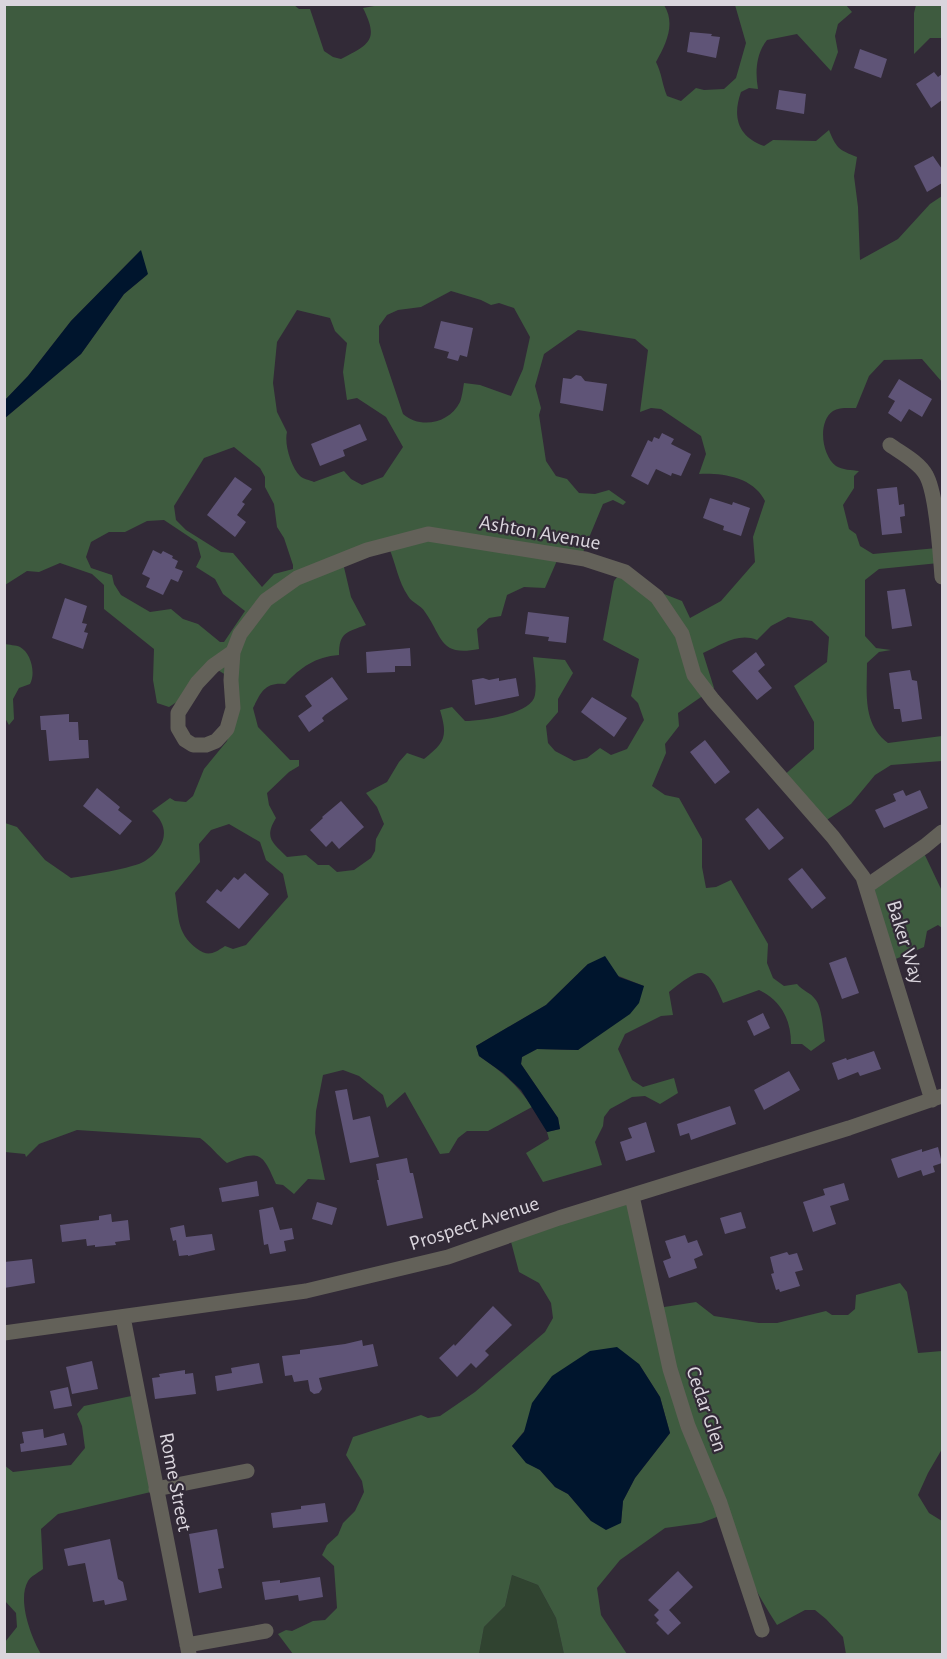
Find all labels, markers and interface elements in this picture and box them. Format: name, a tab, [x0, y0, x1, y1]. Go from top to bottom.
street label: Ashton Avenue	[478, 511, 602, 554]
street label: Baker Way	[883, 898, 928, 986]
street label: Prospect Avenue	[407, 1193, 542, 1254]
street label: Cedar Glen	[682, 1364, 731, 1455]
street label: Rome Street	[156, 1431, 195, 1534]

